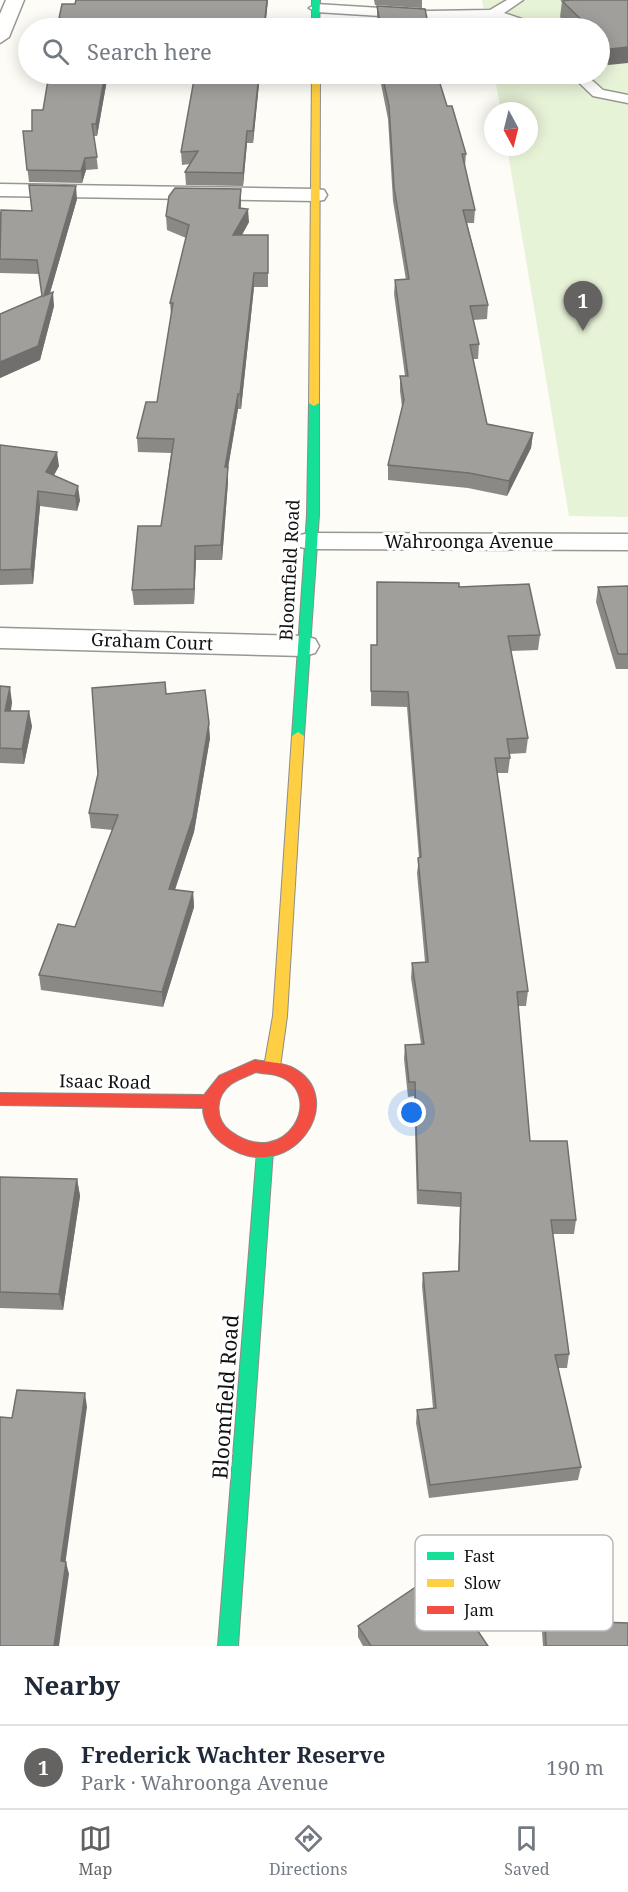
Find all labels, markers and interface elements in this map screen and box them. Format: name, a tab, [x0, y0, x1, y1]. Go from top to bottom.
search box	[18, 18, 610, 84]
icon: search	[39, 35, 72, 68]
text: Search here	[87, 36, 212, 66]
north arrow	[484, 102, 538, 156]
pin: 1	[564, 282, 602, 331]
street label: Bloomfield Road	[273, 499, 305, 641]
street label: Wahroonga Avenue	[385, 529, 553, 553]
street label: Graham Court	[91, 627, 213, 655]
street label: Isaac Road	[59, 1068, 151, 1094]
your location	[397, 1098, 426, 1127]
street label: Bloomfield Road	[205, 1314, 245, 1480]
legend	[415, 1535, 613, 1631]
text: Fast	[464, 1545, 495, 1567]
text: Slow	[464, 1572, 501, 1594]
text: Jam	[463, 1599, 494, 1621]
text: Nearby	[24, 1667, 120, 1703]
text: Frederick Wachter Reserve	[81, 1739, 385, 1769]
text: 1	[38, 1754, 49, 1781]
text: 190 m	[546, 1754, 604, 1781]
text: Park · Wahroonga Avenue	[81, 1769, 328, 1796]
tab: Map	[78, 1822, 112, 1880]
tab: Directions	[269, 1822, 347, 1880]
tab: Saved	[504, 1822, 550, 1880]

